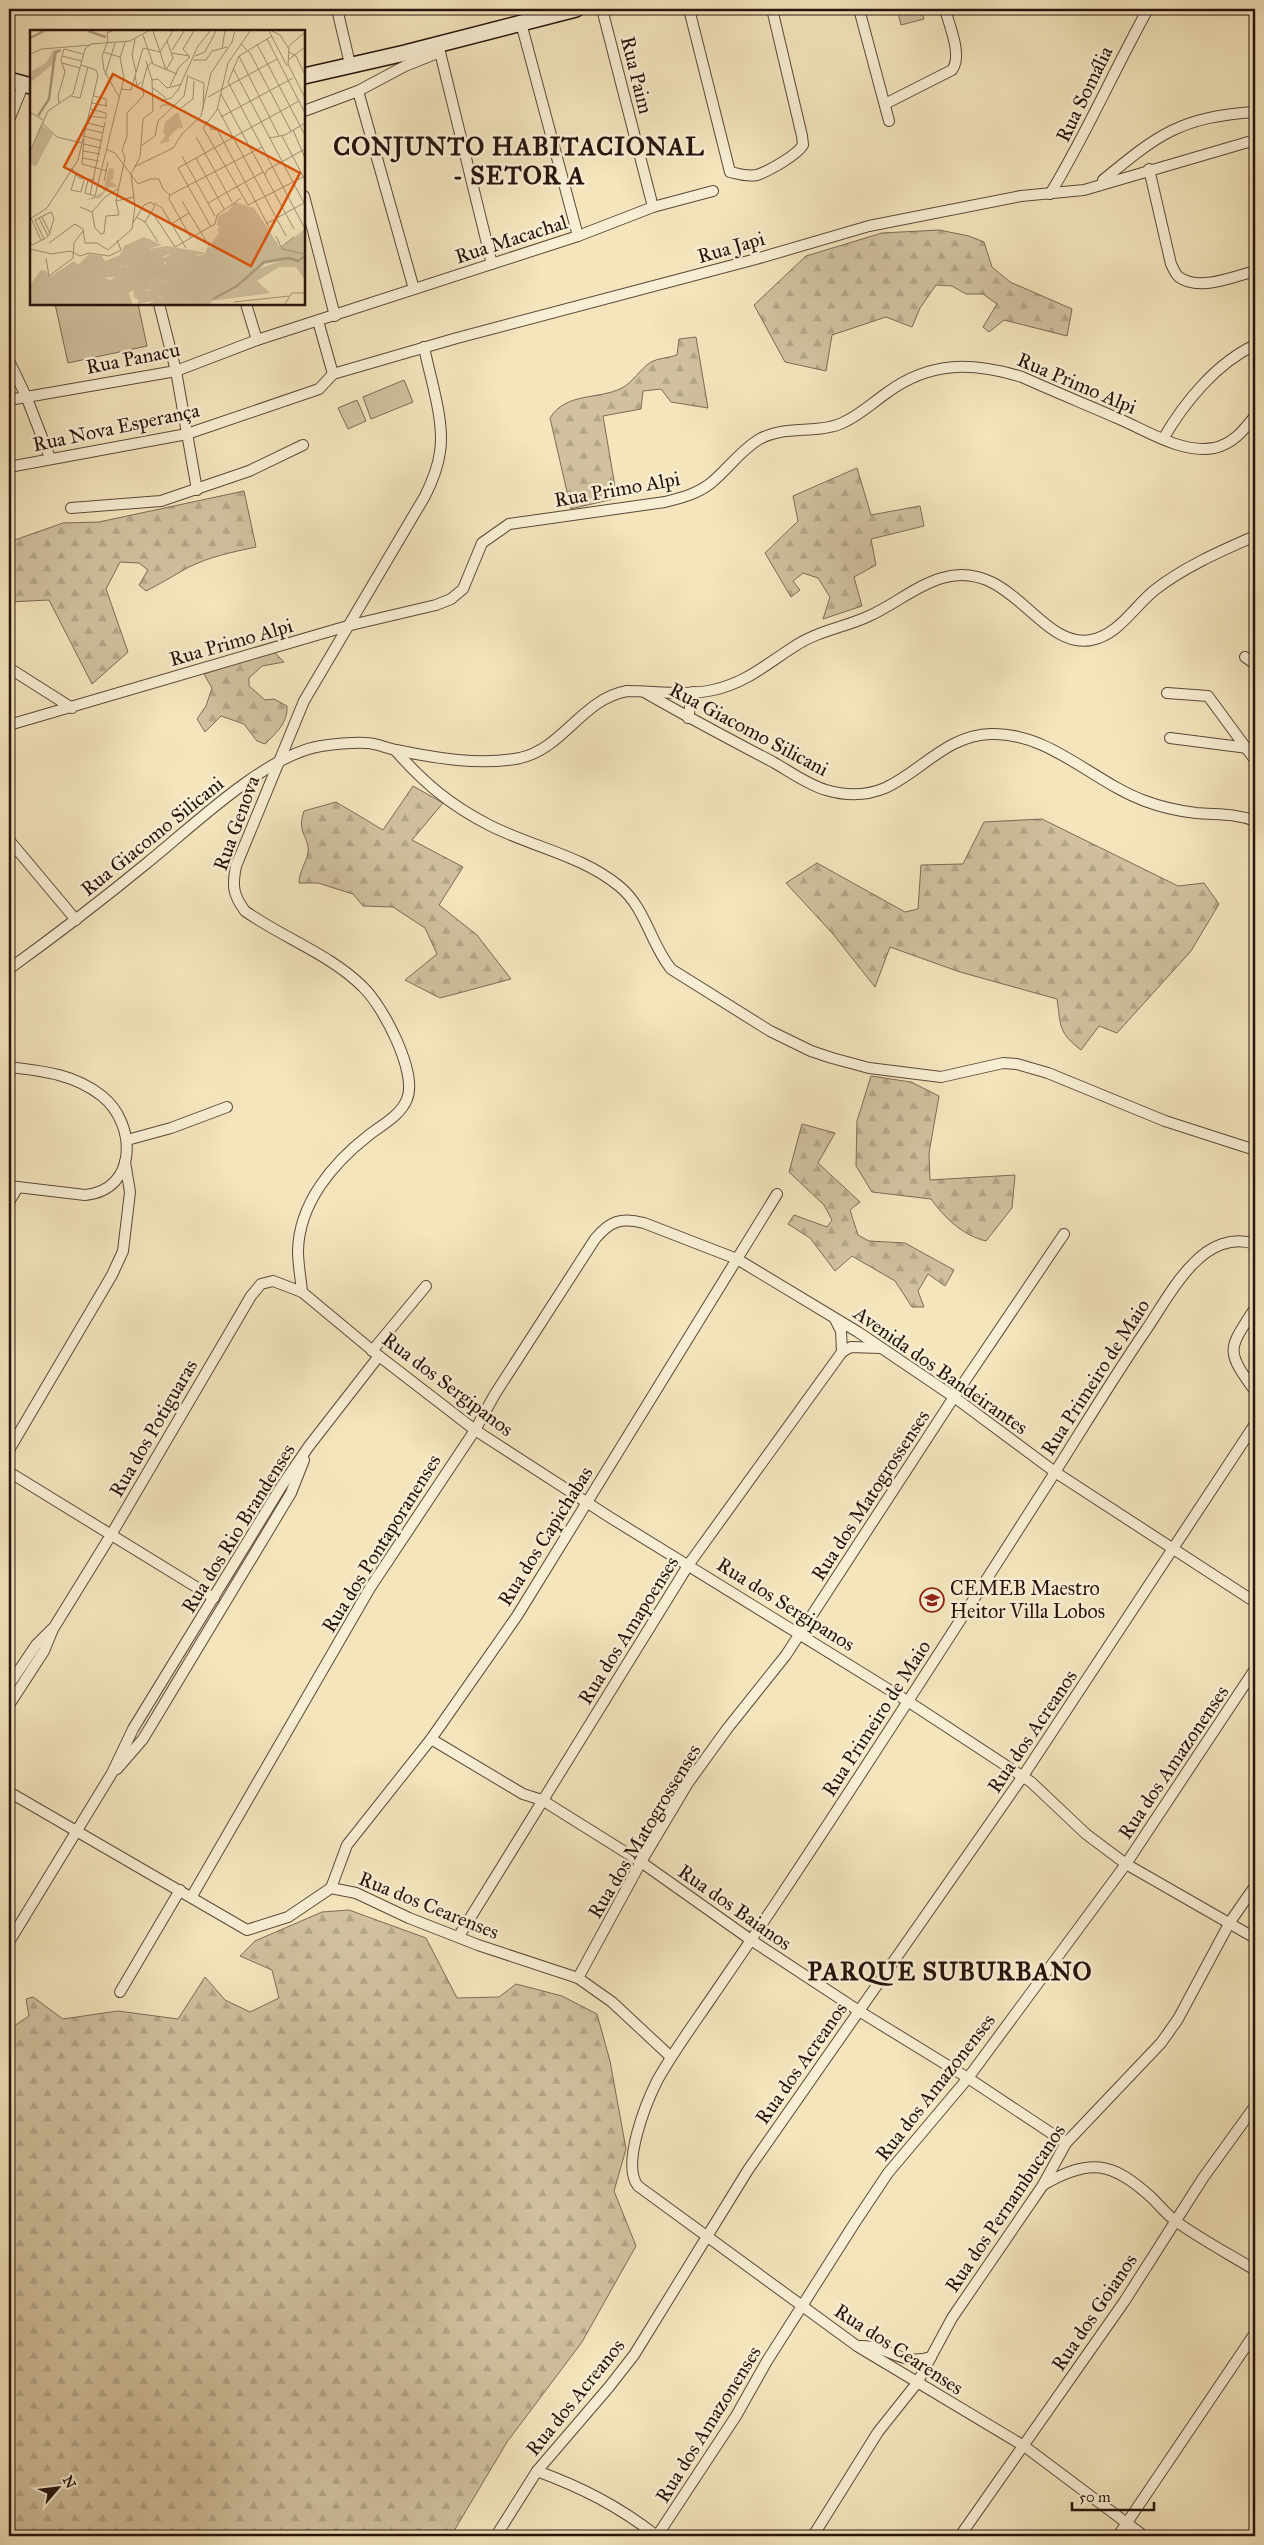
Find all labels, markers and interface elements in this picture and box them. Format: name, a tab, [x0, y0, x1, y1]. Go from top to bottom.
inset map	[30, 30, 305, 305]
street label: Rua Paim	[616, 34, 658, 116]
street label: Rua Somália	[1051, 42, 1118, 146]
district label: CONJUNTO HABITACIONAL - SETOR A	[333, 131, 705, 191]
street label: Rua Macachal	[452, 209, 571, 268]
street label: Rua Japi	[695, 226, 768, 269]
street label: Rua Panacu	[84, 337, 182, 379]
street label: Rua Primo Alpi	[1014, 347, 1141, 419]
street label: Rua Nova Esperança	[30, 397, 202, 456]
street label: Rua Primo Alpi	[552, 466, 682, 512]
street label: Rua Primo Alpi	[167, 613, 296, 671]
street label: Rua Giacomo Silicani	[665, 677, 833, 781]
street label: Rua Giacomo Silicani	[76, 771, 229, 901]
street label: Rua Genova	[208, 772, 264, 874]
street label: Rua Primeiro de Maio	[1036, 1294, 1154, 1460]
street label: Avenida dos Bandeirantes	[849, 1300, 1033, 1439]
street label: Rua dos Sergipanos	[377, 1327, 518, 1442]
street label: Rua dos Potiguaras	[104, 1355, 203, 1502]
street label: Rua dos Matogrossenses	[806, 1405, 935, 1586]
street label: Rua dos Rio Brandenses	[176, 1439, 300, 1617]
street label: Rua dos Pontaporanenses	[316, 1449, 446, 1637]
street label: Rua dos Capichabas	[492, 1462, 598, 1610]
street label: Rua dos Amapoenses	[573, 1551, 683, 1709]
street label: Rua dos Sergipanos	[712, 1552, 859, 1657]
place label: CEMEB Maestro Heitor Villa Lobos	[950, 1576, 1105, 1623]
school or university icon: CEMEB Maestro Heitor Villa Lobos	[919, 1587, 945, 1613]
street label: Rua Primeiro de Maio	[817, 1635, 935, 1801]
street label: Rua dos Acreanos	[982, 1665, 1082, 1797]
street label: Rua dos Amazonenses	[1113, 1681, 1233, 1843]
street label: Rua dos Matogrossenses	[582, 1739, 706, 1923]
street label: Rua dos Baianos	[674, 1859, 796, 1955]
street label: Rua dos Cearenses	[355, 1866, 503, 1944]
district label: PARQUE SUBURBANO	[807, 1956, 1093, 1987]
street label: Rua dos Acreanos	[750, 1997, 852, 2129]
street label: Rua dos Amazonenses	[870, 2009, 1000, 2165]
street label: Rua dos Pernambucanos	[940, 2119, 1070, 2297]
street label: Rua dos Goianos	[1046, 2249, 1142, 2375]
street label: Rua dos Cearenses	[830, 2298, 968, 2400]
street label: Rua dos Acreanos	[521, 2334, 629, 2460]
street label: Rua dos Amazonenses	[650, 2341, 766, 2507]
north arrow	[32, 2462, 82, 2512]
text: N	[59, 2473, 79, 2491]
scale bar	[1072, 2480, 1154, 2512]
text: 50 m	[1079, 2488, 1111, 2506]

